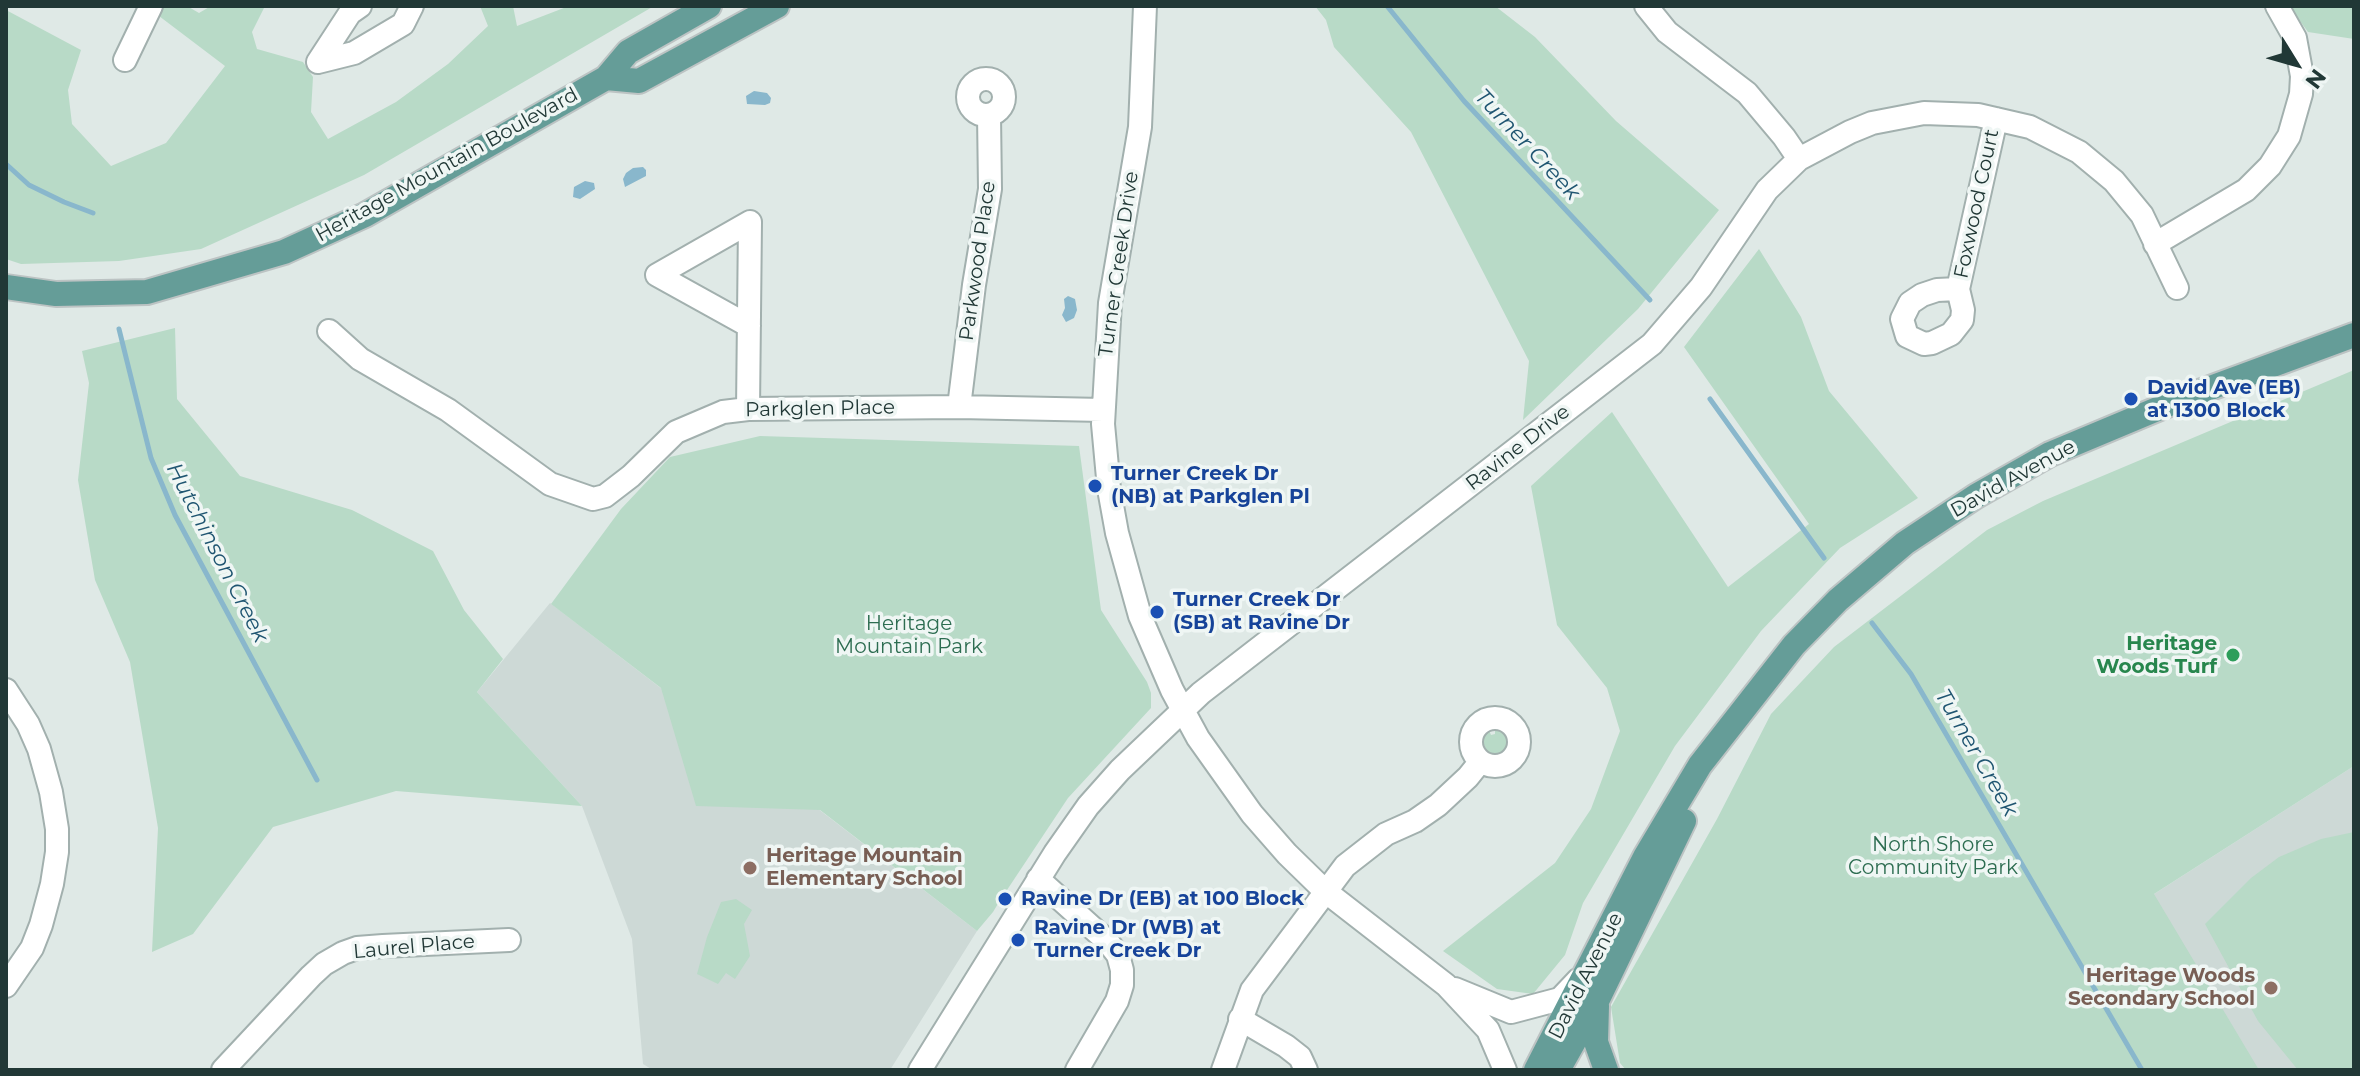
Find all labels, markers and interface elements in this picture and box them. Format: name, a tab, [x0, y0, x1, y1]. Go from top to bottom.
north arrow	[2256, 24, 2336, 104]
text: N	[2299, 64, 2332, 94]
street label: Heritage Mountain Boulevard	[312, 83, 582, 247]
water label: Turner Creek	[1469, 84, 1585, 206]
street label: Foxwood Court	[1949, 127, 2005, 281]
street label: Turner Creek Drive	[1094, 170, 1144, 358]
street label: Parkwood Place	[955, 180, 1001, 342]
place label: David Ave (EB) at 1300 Block	[2147, 376, 2301, 423]
marker: David Ave (EB) at 1300 Block	[2122, 390, 2140, 408]
street label: Parkglen Place	[745, 396, 895, 422]
street label: Ravine Drive	[1461, 400, 1575, 496]
street label: David Avenue	[1947, 435, 2079, 523]
water label: Hutchinson Creek	[160, 459, 274, 647]
place label: Turner Creek Dr (NB) at Parkglen Pl	[1111, 462, 1310, 509]
marker: Turner Creek Dr (NB) at Parkglen Pl	[1086, 477, 1104, 495]
place label: Turner Creek Dr (SB) at Ravine Dr	[1173, 588, 1350, 635]
marker: Turner Creek Dr (SB) at Ravine Dr	[1148, 603, 1166, 621]
park label: Heritage Mountain Park	[835, 612, 983, 659]
place label: Heritage Woods Turf	[2096, 632, 2217, 679]
marker: Heritage Woods Turf	[2224, 646, 2242, 664]
water label: Turner Creek	[1929, 685, 2023, 821]
park label: North Shore Community Park	[1848, 833, 2018, 880]
place label: Heritage Mountain Elementary School	[766, 844, 963, 891]
marker: Heritage Mountain Elementary School	[741, 859, 759, 877]
place label: Ravine Dr (EB) at 100 Block	[1021, 887, 1304, 911]
marker: Ravine Dr (EB) at 100 Block	[996, 890, 1014, 908]
street label: David Avenue	[1544, 909, 1628, 1043]
place label: Ravine Dr (WB) at Turner Creek Dr	[1034, 916, 1221, 963]
street label: Laurel Place	[352, 930, 476, 964]
marker: Ravine Dr (WB) at Turner Creek Dr	[1009, 931, 1027, 949]
place label: Heritage Woods Secondary School	[2068, 964, 2255, 1011]
marker: Heritage Woods Secondary School	[2262, 979, 2280, 997]

